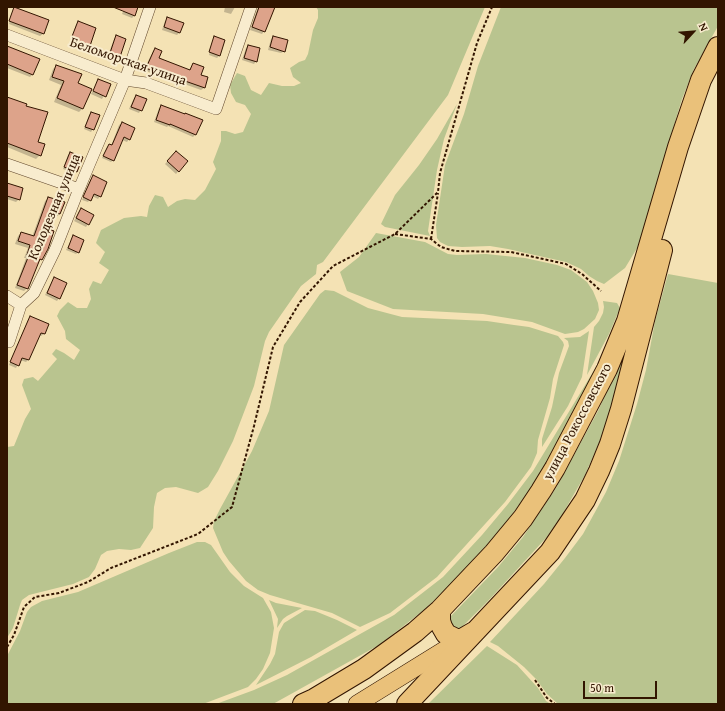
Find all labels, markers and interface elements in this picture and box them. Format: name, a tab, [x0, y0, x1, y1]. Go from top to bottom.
north arrow	[673, 12, 713, 52]
text: N	[695, 20, 713, 34]
street label: Беломорская улица	[67, 34, 189, 90]
street label: Колодезная улица	[25, 151, 85, 263]
street label: улица Рокоссовского	[540, 361, 616, 483]
scale bar	[585, 673, 659, 699]
text: 50 m	[590, 679, 614, 696]

